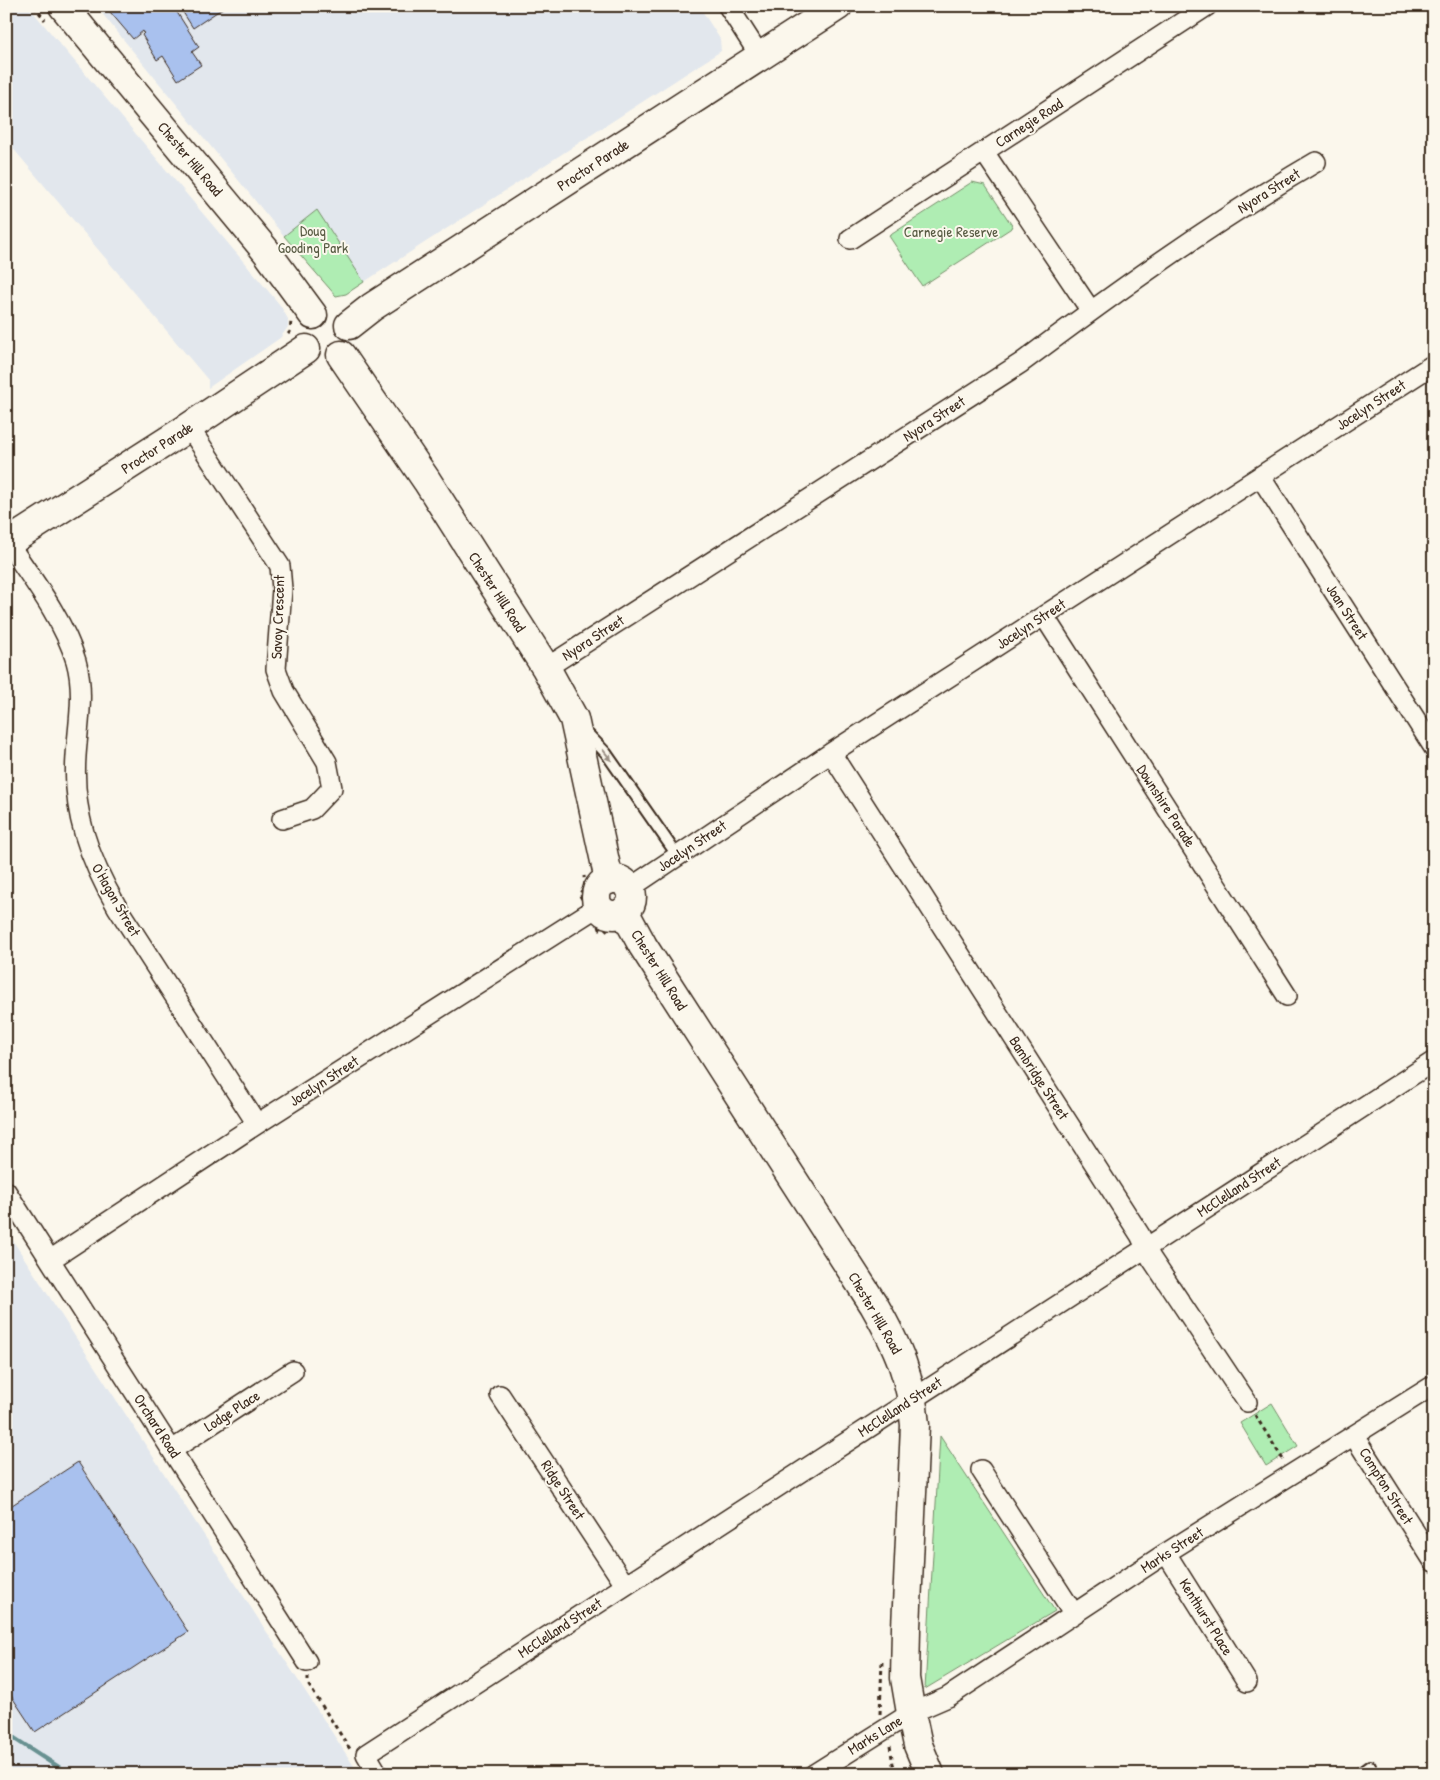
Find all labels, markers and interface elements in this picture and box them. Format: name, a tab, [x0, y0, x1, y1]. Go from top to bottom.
street label: Carnegie Road	[991, 93, 1067, 152]
street label: Chester Hill Road	[153, 117, 228, 201]
street label: Proctor Parade	[553, 133, 633, 196]
street label: Nyora Street	[1233, 163, 1305, 218]
park label: Doug Gooding Park	[278, 220, 348, 258]
park label: Carnegie Reserve	[904, 221, 998, 242]
street label: Jocelyn Street	[1332, 374, 1410, 435]
street label: Nyora Street	[898, 390, 970, 447]
street label: Proctor Parade	[117, 416, 197, 479]
street label: Chester Hill Road	[464, 548, 531, 636]
street label: Savoy Crescent	[266, 574, 289, 659]
street label: Joan Street	[1322, 580, 1374, 644]
street label: Jocelyn Street	[992, 593, 1070, 654]
street label: Nyora Street	[557, 609, 629, 666]
one-way arrow	[601, 748, 612, 761]
street label: Downshire Parade	[1132, 761, 1201, 851]
street label: Jocelyn Street	[653, 814, 731, 876]
street label: O'Hagon Street	[87, 859, 146, 941]
street label: Chester Hill Road	[626, 925, 693, 1014]
street label: Bambridge Street	[1005, 1032, 1075, 1124]
street label: Jocelyn Street	[285, 1050, 363, 1111]
street label: McClelland Street	[1193, 1151, 1286, 1222]
street label: Chester Hill Road	[843, 1268, 907, 1358]
street label: McClelland Street	[854, 1371, 947, 1442]
street label: Lodge Place	[200, 1385, 264, 1436]
street label: Orchard Road	[129, 1390, 186, 1462]
street label: Compton Street	[1354, 1443, 1419, 1529]
street label: Ridge Street	[536, 1456, 591, 1524]
street label: Marks Street	[1136, 1521, 1208, 1578]
street label: Kenthurst Place	[1174, 1574, 1238, 1659]
street label: McClelland Street	[514, 1592, 607, 1663]
street label: Marks Lane	[844, 1710, 906, 1759]

